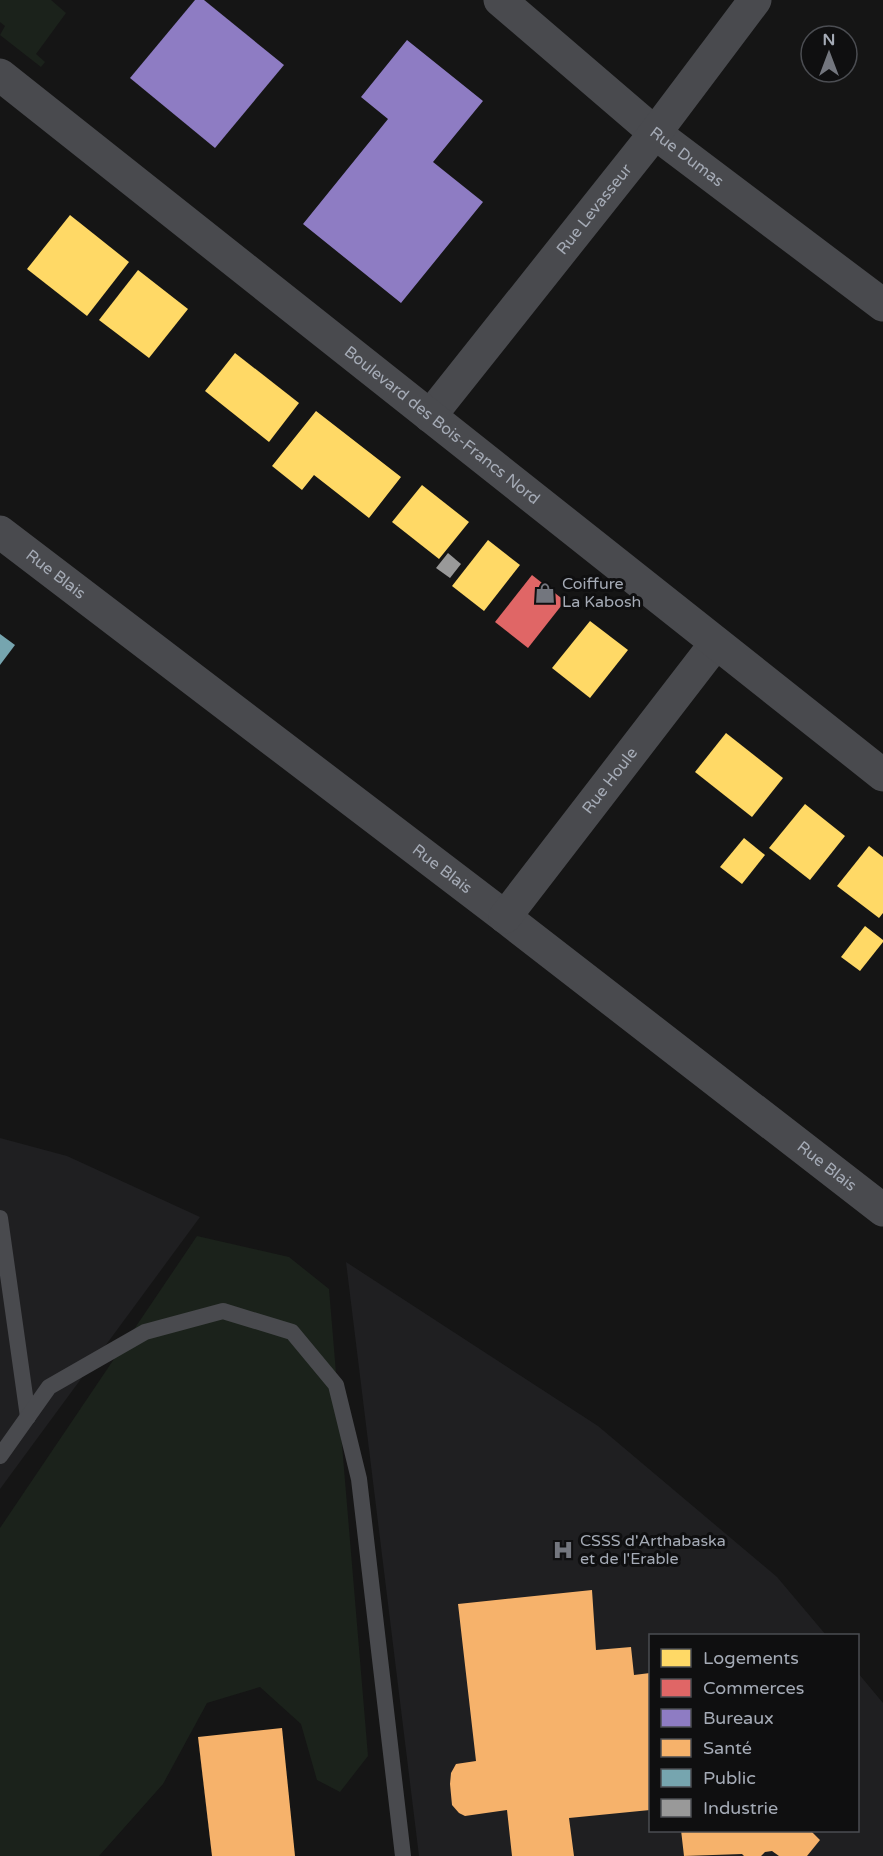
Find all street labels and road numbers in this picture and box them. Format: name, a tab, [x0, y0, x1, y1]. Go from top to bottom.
street label: Rue Dumas	[646, 123, 728, 191]
street label: Rue Levasseur	[552, 159, 637, 259]
street label: Boulevard des Bois-Francs Nord	[340, 342, 544, 509]
street label: Rue Blais	[22, 545, 90, 604]
street label: Rue Houle	[578, 743, 642, 818]
street label: Rue Blais	[408, 840, 476, 898]
street label: Rue Blais	[793, 1137, 860, 1196]

